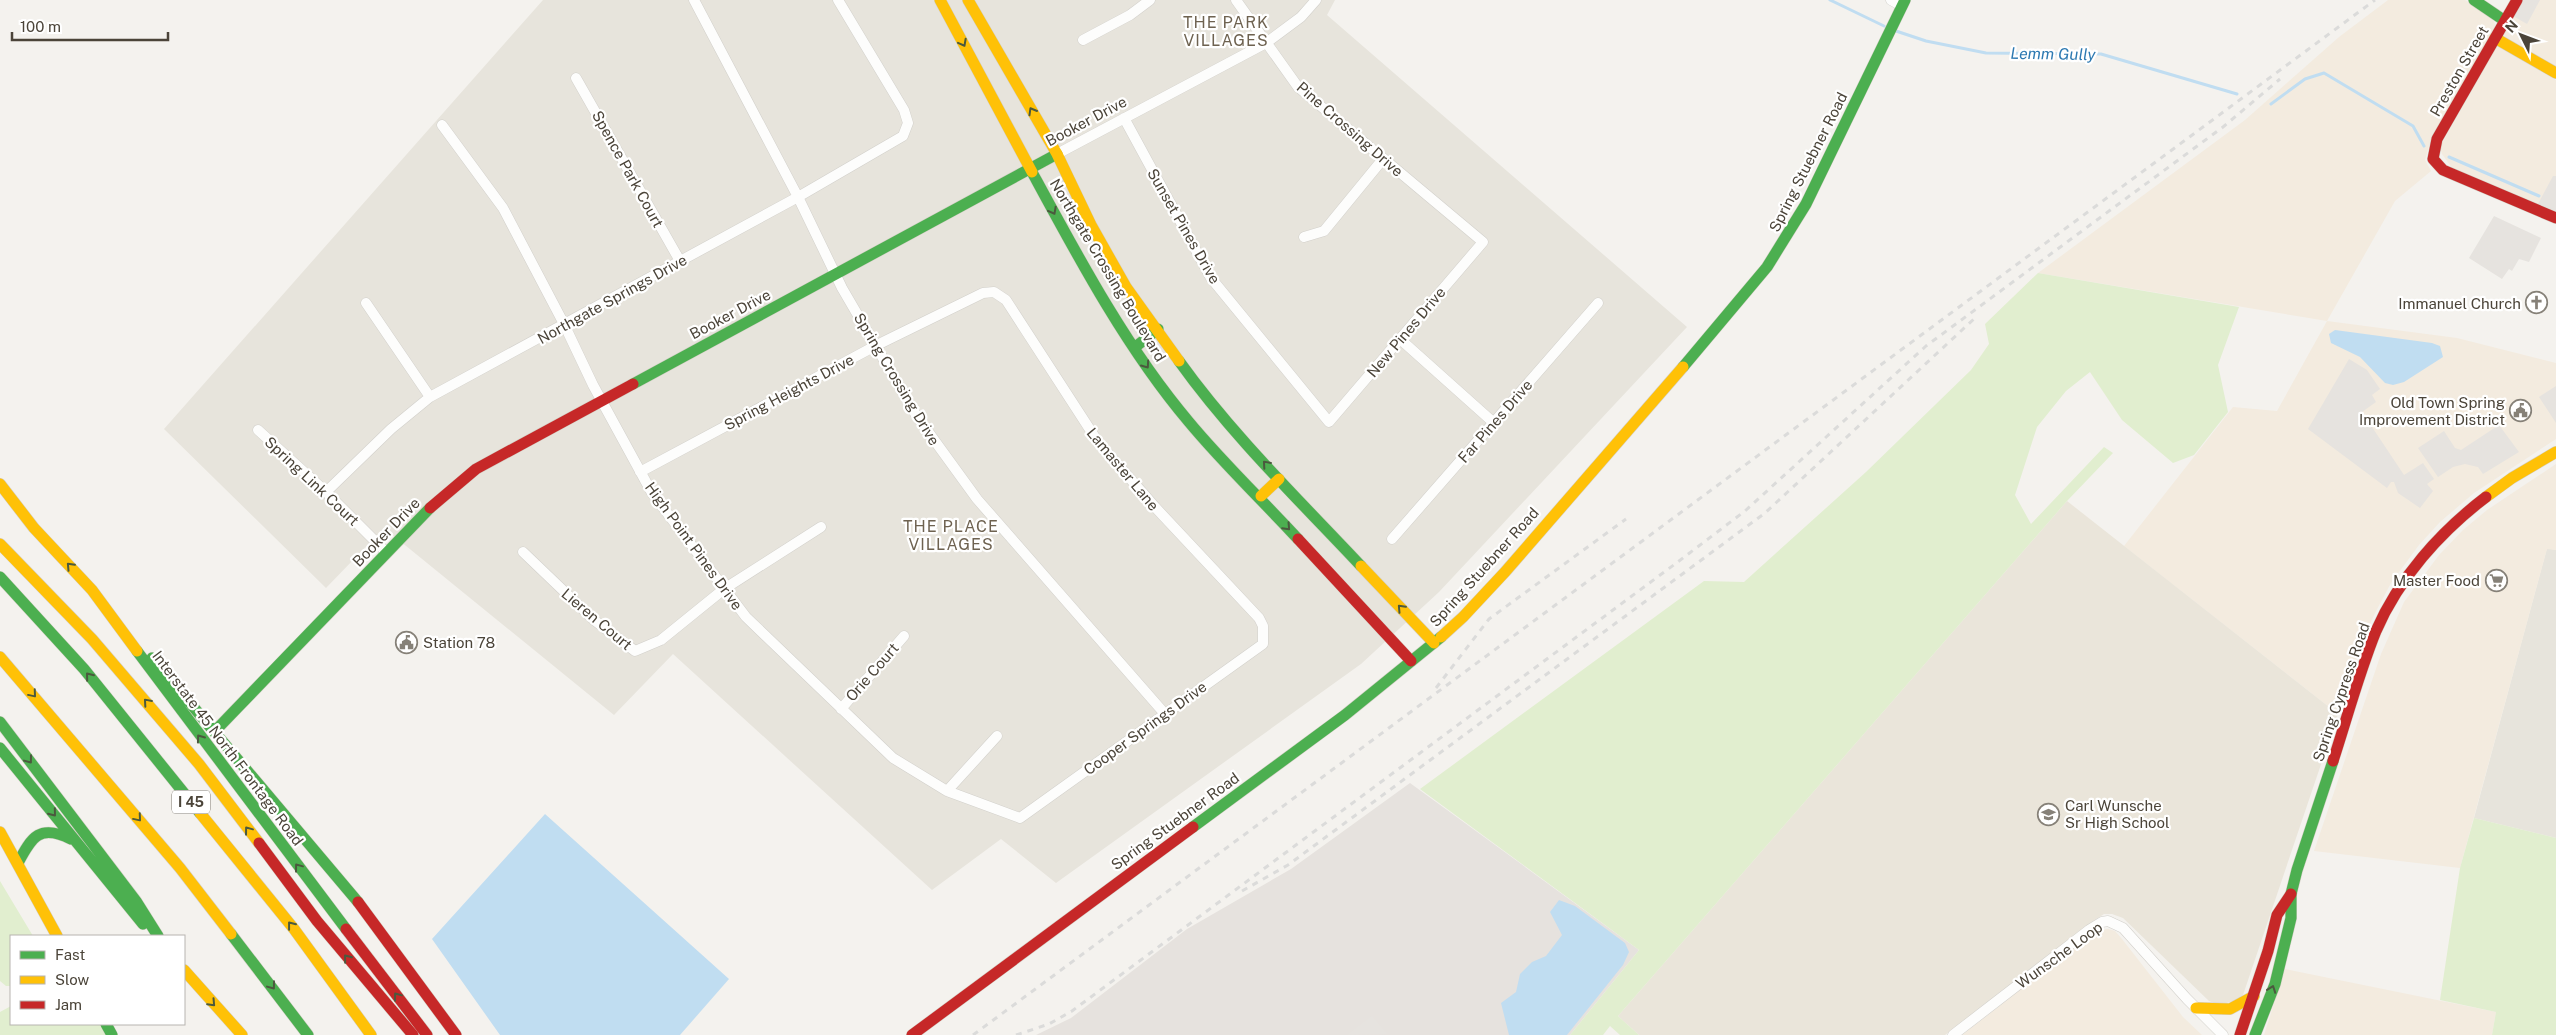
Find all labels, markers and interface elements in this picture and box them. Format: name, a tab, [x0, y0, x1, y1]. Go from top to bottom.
scale bar	[12, 10, 169, 42]
north arrow	[2496, 10, 2546, 60]
district label: THE PARK VILLAGES	[1183, 13, 1269, 50]
text: N	[2502, 17, 2521, 36]
text: 100 m	[20, 18, 61, 35]
street label: Preston Street	[2426, 23, 2492, 119]
one-way arrow	[957, 38, 967, 47]
water label: Lemm Gully	[2010, 44, 2097, 64]
street label: Pine Crossing Drive	[1293, 78, 1407, 180]
street label: Spring Stuebner Road	[1765, 89, 1851, 235]
street label: Booker Drive	[1043, 93, 1129, 149]
street label: Spence Park Court	[589, 108, 667, 231]
one-way arrow	[1029, 108, 1039, 117]
street label: Sunset Pines Drive	[1144, 165, 1224, 287]
street label: Northgate Crossing Boulevard	[1047, 176, 1169, 364]
one-way arrow	[1047, 205, 1057, 214]
street label: Northgate Springs Drive	[534, 251, 690, 347]
street label: New Pines Drive	[1363, 283, 1449, 381]
street label: Booker Drive	[687, 286, 773, 342]
church icon: Immanuel Church	[2525, 291, 2549, 315]
place label: Immanuel Church	[2398, 295, 2521, 312]
street label: Spring Crossing Drive	[851, 310, 943, 448]
street label: Spring Heights Drive	[721, 351, 857, 433]
one-way arrow	[1140, 359, 1149, 369]
street label: Far Pines Drive	[1454, 376, 1536, 466]
place label: Old Town Spring Improvement District	[2359, 394, 2505, 428]
public building icon: Old Town Spring Improvement District	[2509, 399, 2533, 423]
street label: Lamaster Lane	[1083, 424, 1163, 514]
street label: Spring Link Court	[261, 433, 363, 529]
one-way arrow	[1262, 460, 1271, 469]
street label: High Point Pines Drive	[642, 479, 746, 613]
street label: Booker Drive	[349, 494, 423, 570]
street label: Spring Stuebner Road	[1426, 504, 1542, 630]
district label: THE PLACE VILLAGES	[903, 517, 999, 554]
one-way arrow	[1281, 521, 1290, 530]
one-way arrow	[67, 563, 76, 572]
supermarket icon: Master Food	[2484, 568, 2508, 592]
place label: Master Food	[2393, 572, 2480, 589]
street label: Lieren Court	[558, 585, 636, 653]
one-way arrow	[1398, 604, 1407, 613]
street label: Spring Cypress Road	[2309, 620, 2373, 764]
public building icon: Station 78	[395, 630, 419, 654]
place label: Station 78	[423, 634, 495, 651]
street label: Orie Court	[842, 639, 902, 705]
street label: Interstate 45 North Frontage Road	[149, 647, 307, 849]
one-way arrow	[87, 673, 95, 682]
street label: Cooper Springs Drive	[1080, 678, 1210, 778]
one-way arrow	[27, 688, 36, 697]
one-way arrow	[143, 699, 152, 708]
one-way arrow	[197, 734, 206, 743]
one-way arrow	[24, 754, 32, 763]
street label: Spring Stuebner Road	[1108, 769, 1242, 873]
road number: I 45	[172, 790, 210, 814]
place label: Carl Wunsche Sr High School	[2065, 797, 2170, 831]
school or university icon: Carl Wunsche Sr High School	[2037, 802, 2061, 826]
one-way arrow	[47, 807, 55, 816]
one-way arrow	[132, 812, 141, 821]
one-way arrow	[245, 827, 253, 836]
one-way arrow	[295, 863, 304, 873]
street label: Wunsche Loop	[2013, 918, 2105, 992]
one-way arrow	[288, 922, 296, 931]
legend	[10, 935, 185, 1025]
text: Fast	[55, 946, 85, 963]
one-way arrow	[345, 955, 353, 964]
text: Slow	[55, 971, 90, 988]
one-way arrow	[266, 980, 274, 989]
one-way arrow	[2267, 986, 2277, 994]
one-way arrow	[394, 992, 403, 1002]
text: Jam	[55, 996, 82, 1013]
one-way arrow	[206, 998, 215, 1007]

